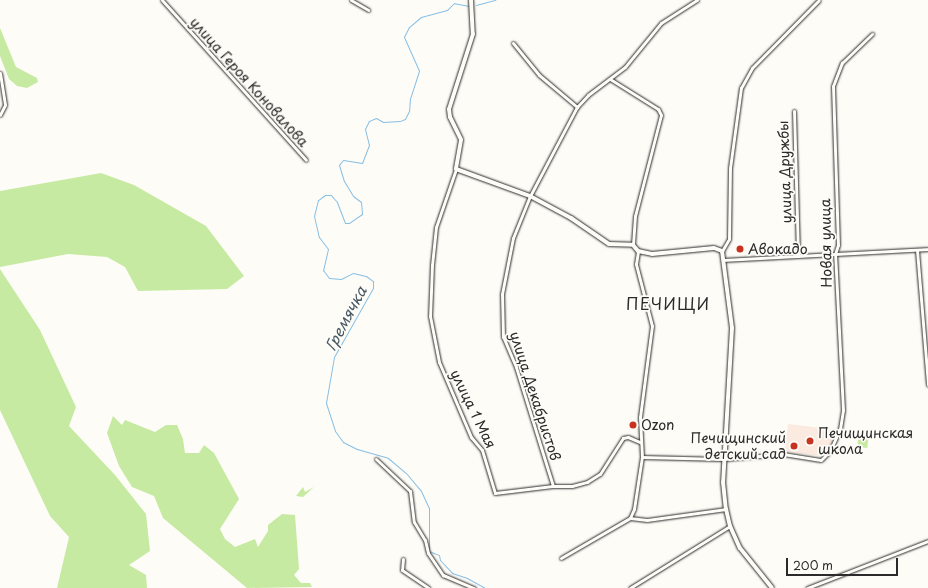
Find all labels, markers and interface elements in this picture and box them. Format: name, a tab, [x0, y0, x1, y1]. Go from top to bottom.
street label: улица Героя Коновалова	[186, 14, 312, 150]
street label: улица Дружбы	[775, 120, 795, 224]
street label: Новая улица	[817, 198, 835, 288]
place label: Авокадо	[748, 241, 808, 257]
marker: Авокадо	[735, 244, 745, 254]
water label: Гремячка	[321, 283, 369, 353]
district label: ПЕЧИЩИ	[626, 293, 710, 313]
street label: улица Декабристов	[506, 329, 564, 463]
street label: улица 1 Мая	[446, 366, 500, 452]
place label: Ozon	[641, 417, 674, 433]
marker: Ozon	[628, 420, 638, 430]
place label: Печищинская школа	[818, 425, 913, 458]
place label: Печищинский детский сад	[691, 430, 786, 462]
marker: Печищинская школа	[805, 436, 815, 446]
marker: Печищинский детский сад	[789, 441, 799, 451]
scale bar	[788, 550, 900, 576]
text: 200 m	[793, 556, 833, 574]

